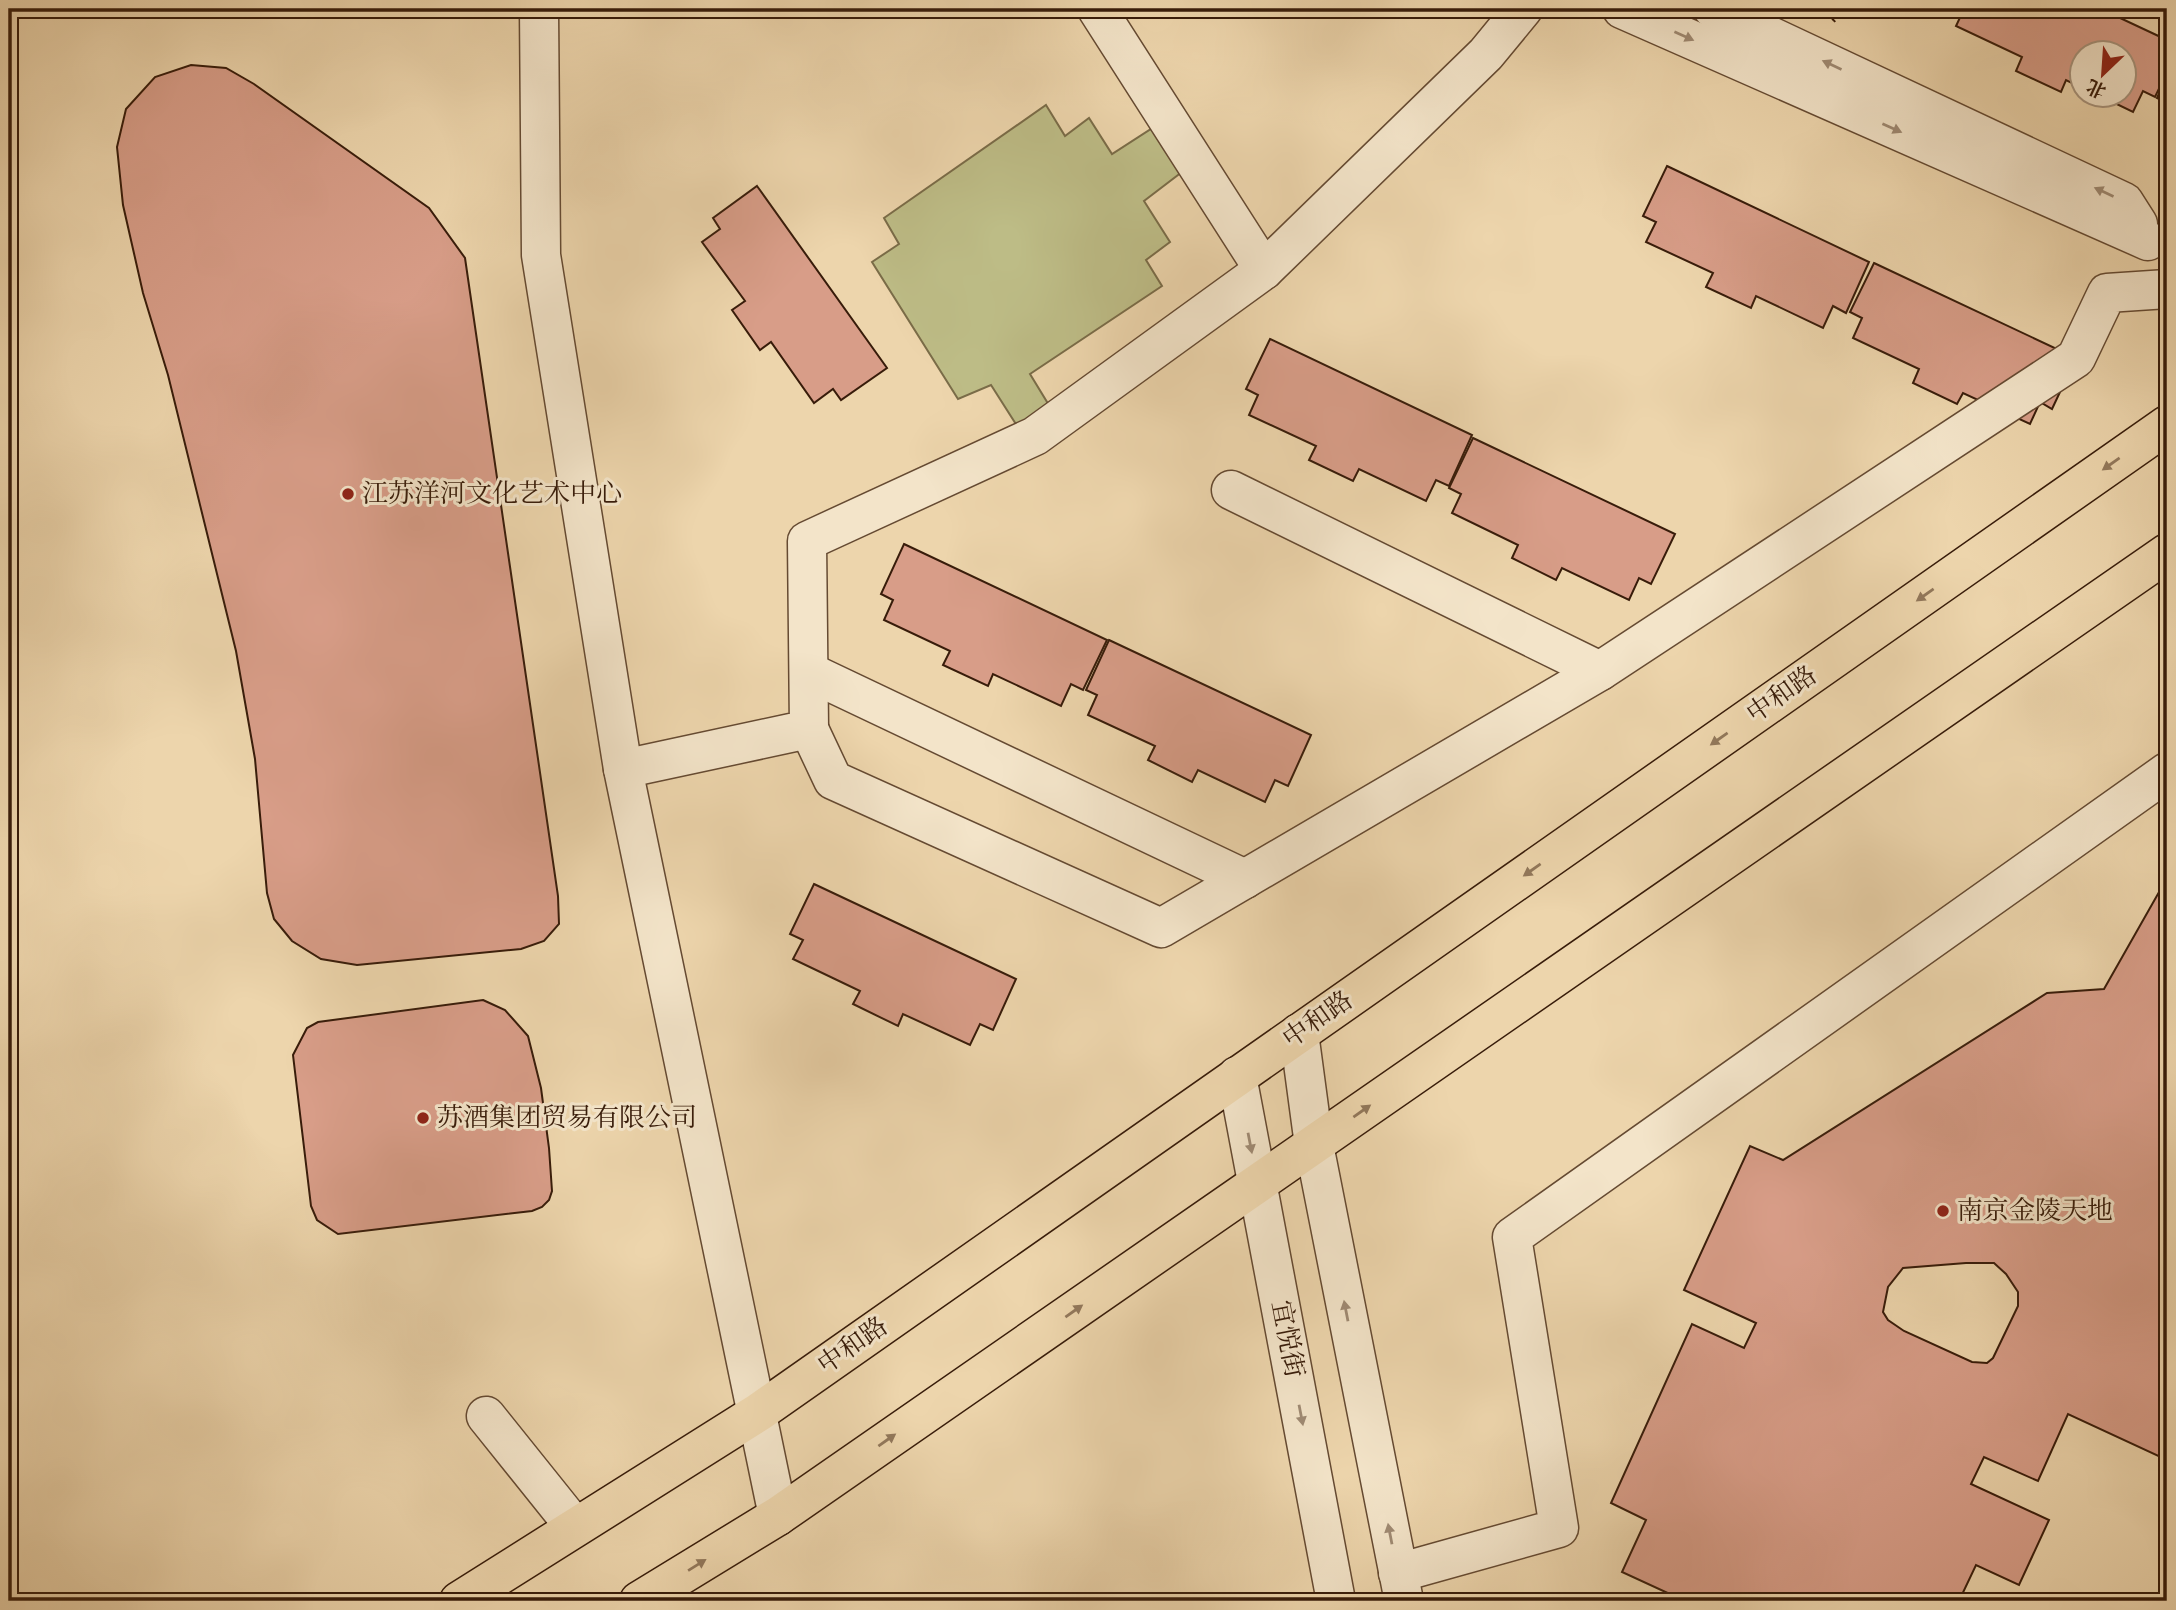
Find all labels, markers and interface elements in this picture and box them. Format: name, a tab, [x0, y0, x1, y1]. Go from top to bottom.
one-way arrow	[1674, 30, 1694, 42]
north arrow	[2068, 38, 2138, 108]
one-way arrow	[1821, 59, 1842, 70]
text: 北	[2083, 74, 2110, 102]
one-way arrow	[1882, 123, 1903, 134]
one-way arrow	[2094, 186, 2114, 198]
one-way arrow	[2102, 457, 2120, 471]
place label: 江苏洋河文化艺术中心	[362, 478, 622, 511]
marker: 江苏洋河文化艺术中心	[340, 486, 356, 502]
one-way arrow	[1916, 588, 1934, 602]
street label: 中和路	[1741, 659, 1823, 731]
one-way arrow	[1710, 732, 1728, 746]
one-way arrow	[1523, 863, 1541, 877]
street label: 中和路	[1277, 984, 1359, 1056]
place label: 苏酒集团贸易有限公司	[437, 1102, 697, 1135]
one-way arrow	[1353, 1104, 1371, 1118]
marker: 苏酒集团贸易有限公司	[415, 1110, 431, 1126]
one-way arrow	[1245, 1132, 1256, 1154]
place label: 南京金陵天地	[1957, 1195, 2113, 1228]
marker: 南京金陵天地	[1935, 1203, 1951, 1219]
street label: 宜悦街	[1263, 1298, 1311, 1380]
one-way arrow	[1341, 1300, 1352, 1322]
one-way arrow	[1065, 1304, 1083, 1318]
street label: 中和路	[812, 1310, 894, 1382]
one-way arrow	[1296, 1404, 1307, 1426]
one-way arrow	[878, 1433, 896, 1447]
one-way arrow	[1385, 1523, 1396, 1545]
one-way arrow	[688, 1559, 707, 1572]

